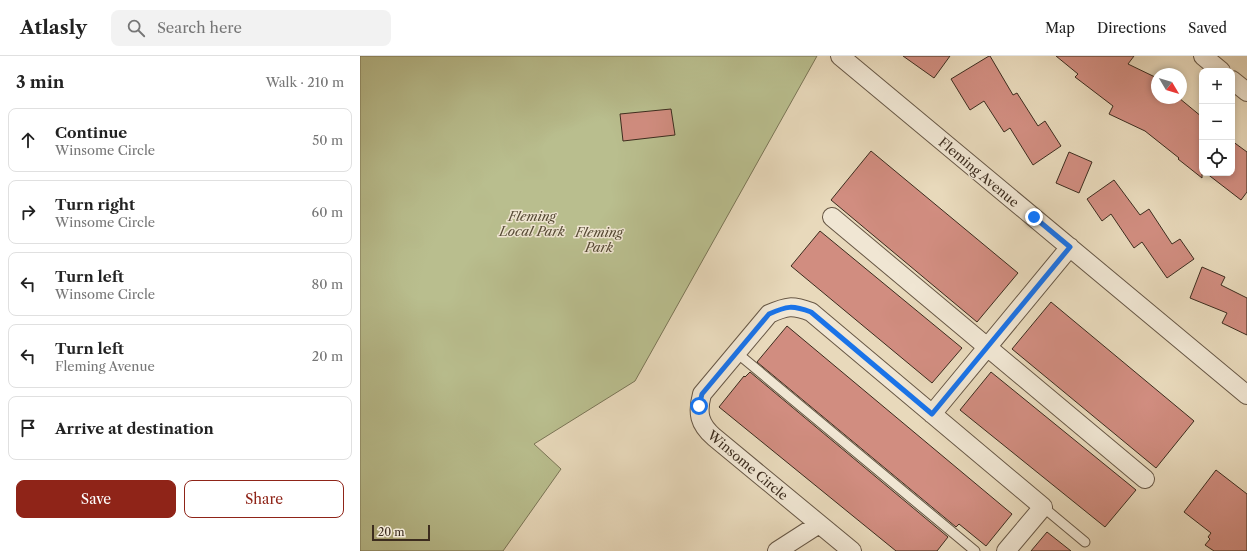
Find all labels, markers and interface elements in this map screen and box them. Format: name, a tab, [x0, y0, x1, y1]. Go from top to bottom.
search box	[111, 10, 391, 46]
text: Atlasly	[20, 16, 87, 39]
icon: search	[125, 17, 147, 39]
text: Search here	[157, 18, 242, 37]
text: Map	[1045, 19, 1075, 37]
text: Directions	[1097, 19, 1166, 37]
text: Saved	[1188, 19, 1227, 37]
north arrow	[1151, 68, 1187, 104]
map controls	[1199, 68, 1235, 176]
button: +	[1199, 68, 1235, 104]
text: 3 min	[16, 72, 65, 92]
text: Walk · 210 m	[266, 74, 344, 90]
button: −	[1199, 104, 1235, 140]
text: Continue	[55, 123, 127, 142]
icon: ahead	[17, 129, 39, 151]
text: 50 m	[312, 132, 343, 148]
street label: Fleming Avenue	[936, 134, 1022, 210]
button: locate	[1199, 140, 1235, 176]
text: Winsome Circle	[55, 142, 155, 158]
text: Turn right	[55, 195, 135, 214]
icon: right	[17, 201, 39, 223]
text: 60 m	[312, 204, 343, 220]
park label: Fleming Local Park	[498, 208, 565, 239]
route end	[1025, 208, 1043, 226]
text: Winsome Circle	[55, 214, 155, 230]
park label: Fleming Park	[574, 224, 624, 255]
text: Turn left	[55, 267, 124, 286]
icon: left	[17, 273, 39, 295]
text: 80 m	[311, 276, 343, 292]
text: Winsome Circle	[55, 286, 155, 302]
text: Turn left	[55, 339, 124, 358]
icon: left	[17, 345, 39, 367]
text: 20 m	[312, 348, 343, 364]
text: Fleming Avenue	[55, 358, 155, 374]
route start	[690, 397, 708, 415]
icon: arrive	[17, 417, 39, 439]
text: Arrive at destination	[55, 419, 214, 438]
street label: Winsome Circle	[704, 426, 791, 503]
button: Save	[16, 480, 176, 518]
button: Share	[184, 480, 344, 518]
scale bar	[372, 523, 430, 542]
text: 20 m	[378, 525, 404, 539]

